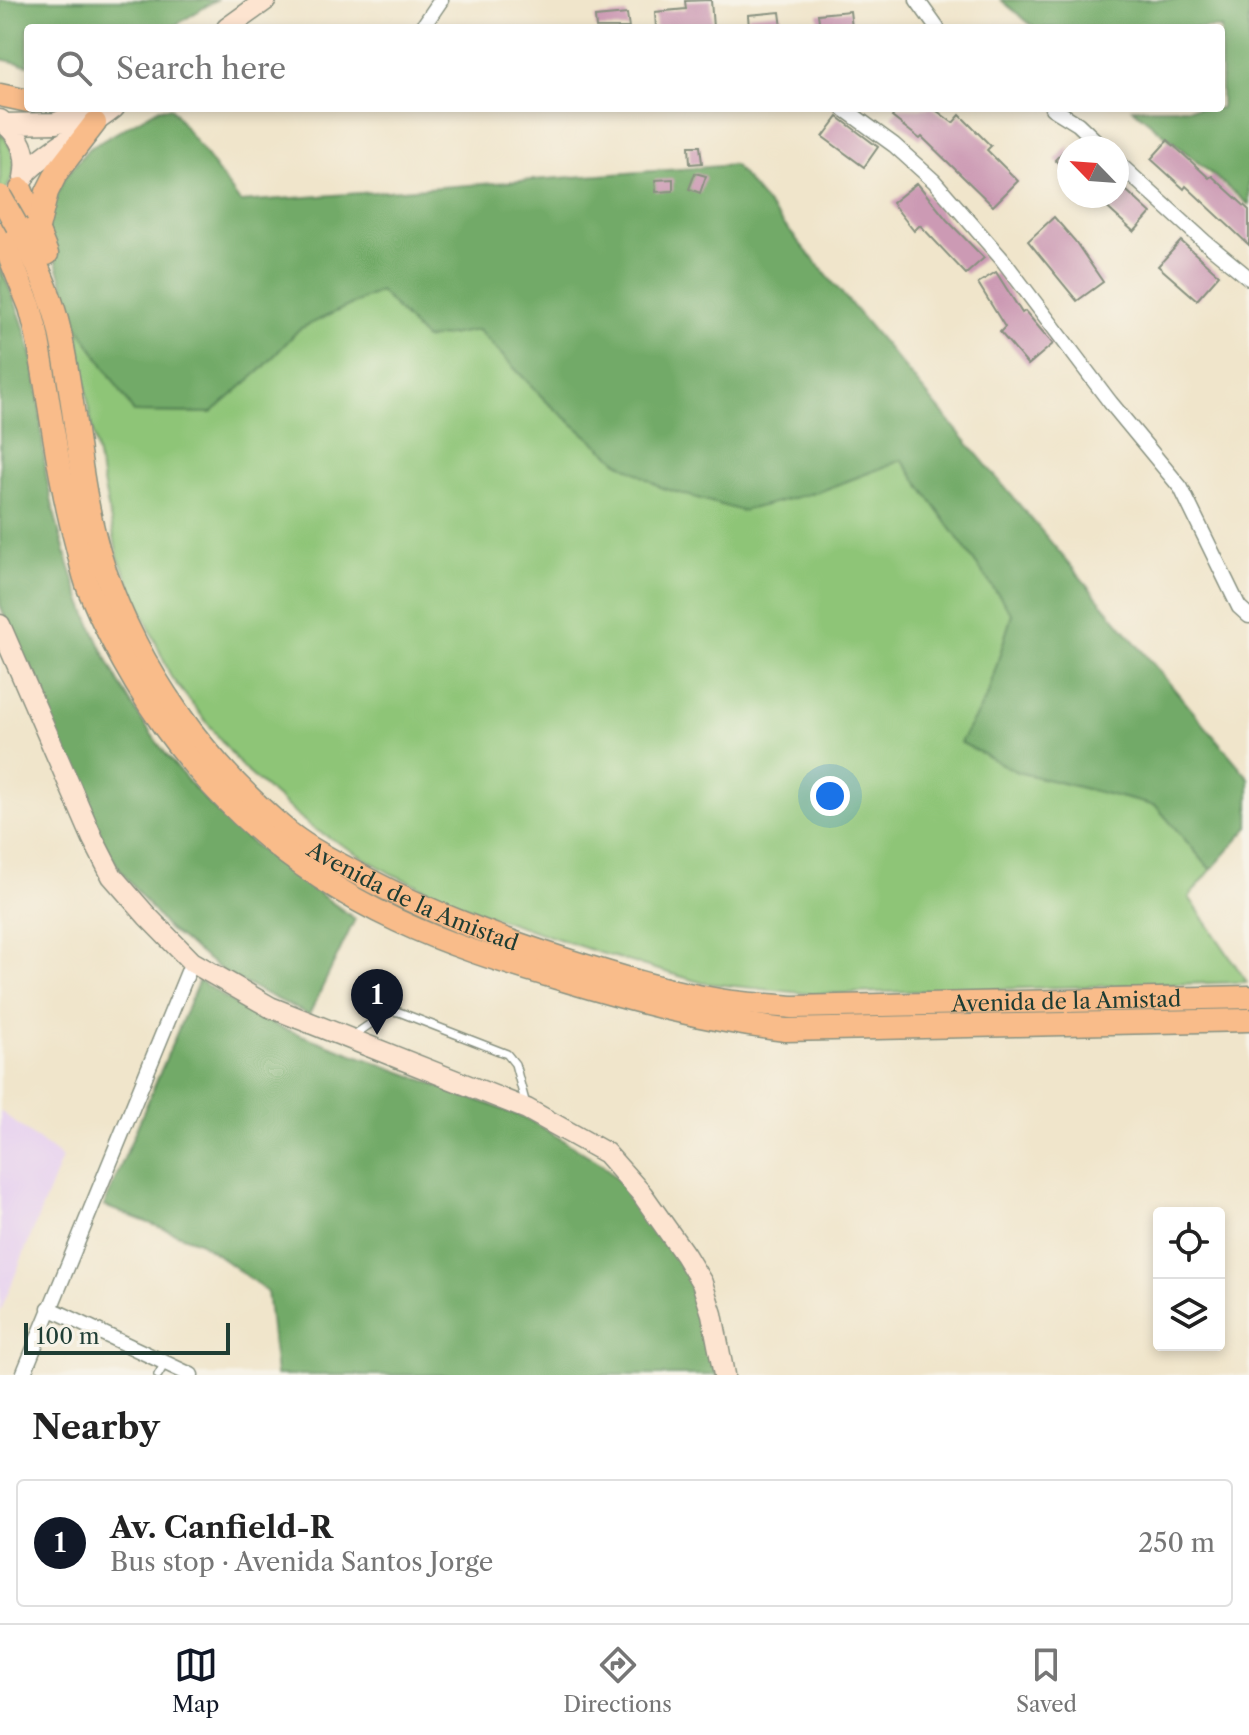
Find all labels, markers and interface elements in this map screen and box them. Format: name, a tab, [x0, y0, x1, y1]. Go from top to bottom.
search box	[24, 24, 1225, 112]
icon: search	[52, 46, 96, 90]
text: Search here	[116, 50, 286, 87]
north arrow	[1057, 136, 1129, 208]
your location	[810, 776, 850, 816]
street label: Avenida de la Amistad	[301, 835, 522, 957]
pin: 1	[351, 969, 403, 1035]
street label: Avenida de la Amistad	[950, 985, 1182, 1018]
map controls	[1153, 1207, 1225, 1351]
button: locate	[1153, 1207, 1225, 1279]
button: layers	[1153, 1279, 1225, 1351]
scale bar	[24, 1319, 230, 1355]
text: 100 m	[36, 1323, 99, 1350]
text: Nearby	[32, 1406, 160, 1448]
text: Av. Canfield-R	[110, 1509, 333, 1546]
text: 1	[54, 1527, 66, 1559]
text: 250 m	[1138, 1527, 1215, 1559]
text: Bus stop · Avenida Santos Jorge	[110, 1546, 493, 1578]
tab: Map	[172, 1643, 219, 1718]
tab: Directions	[563, 1643, 672, 1718]
tab: Saved	[1016, 1643, 1077, 1718]

